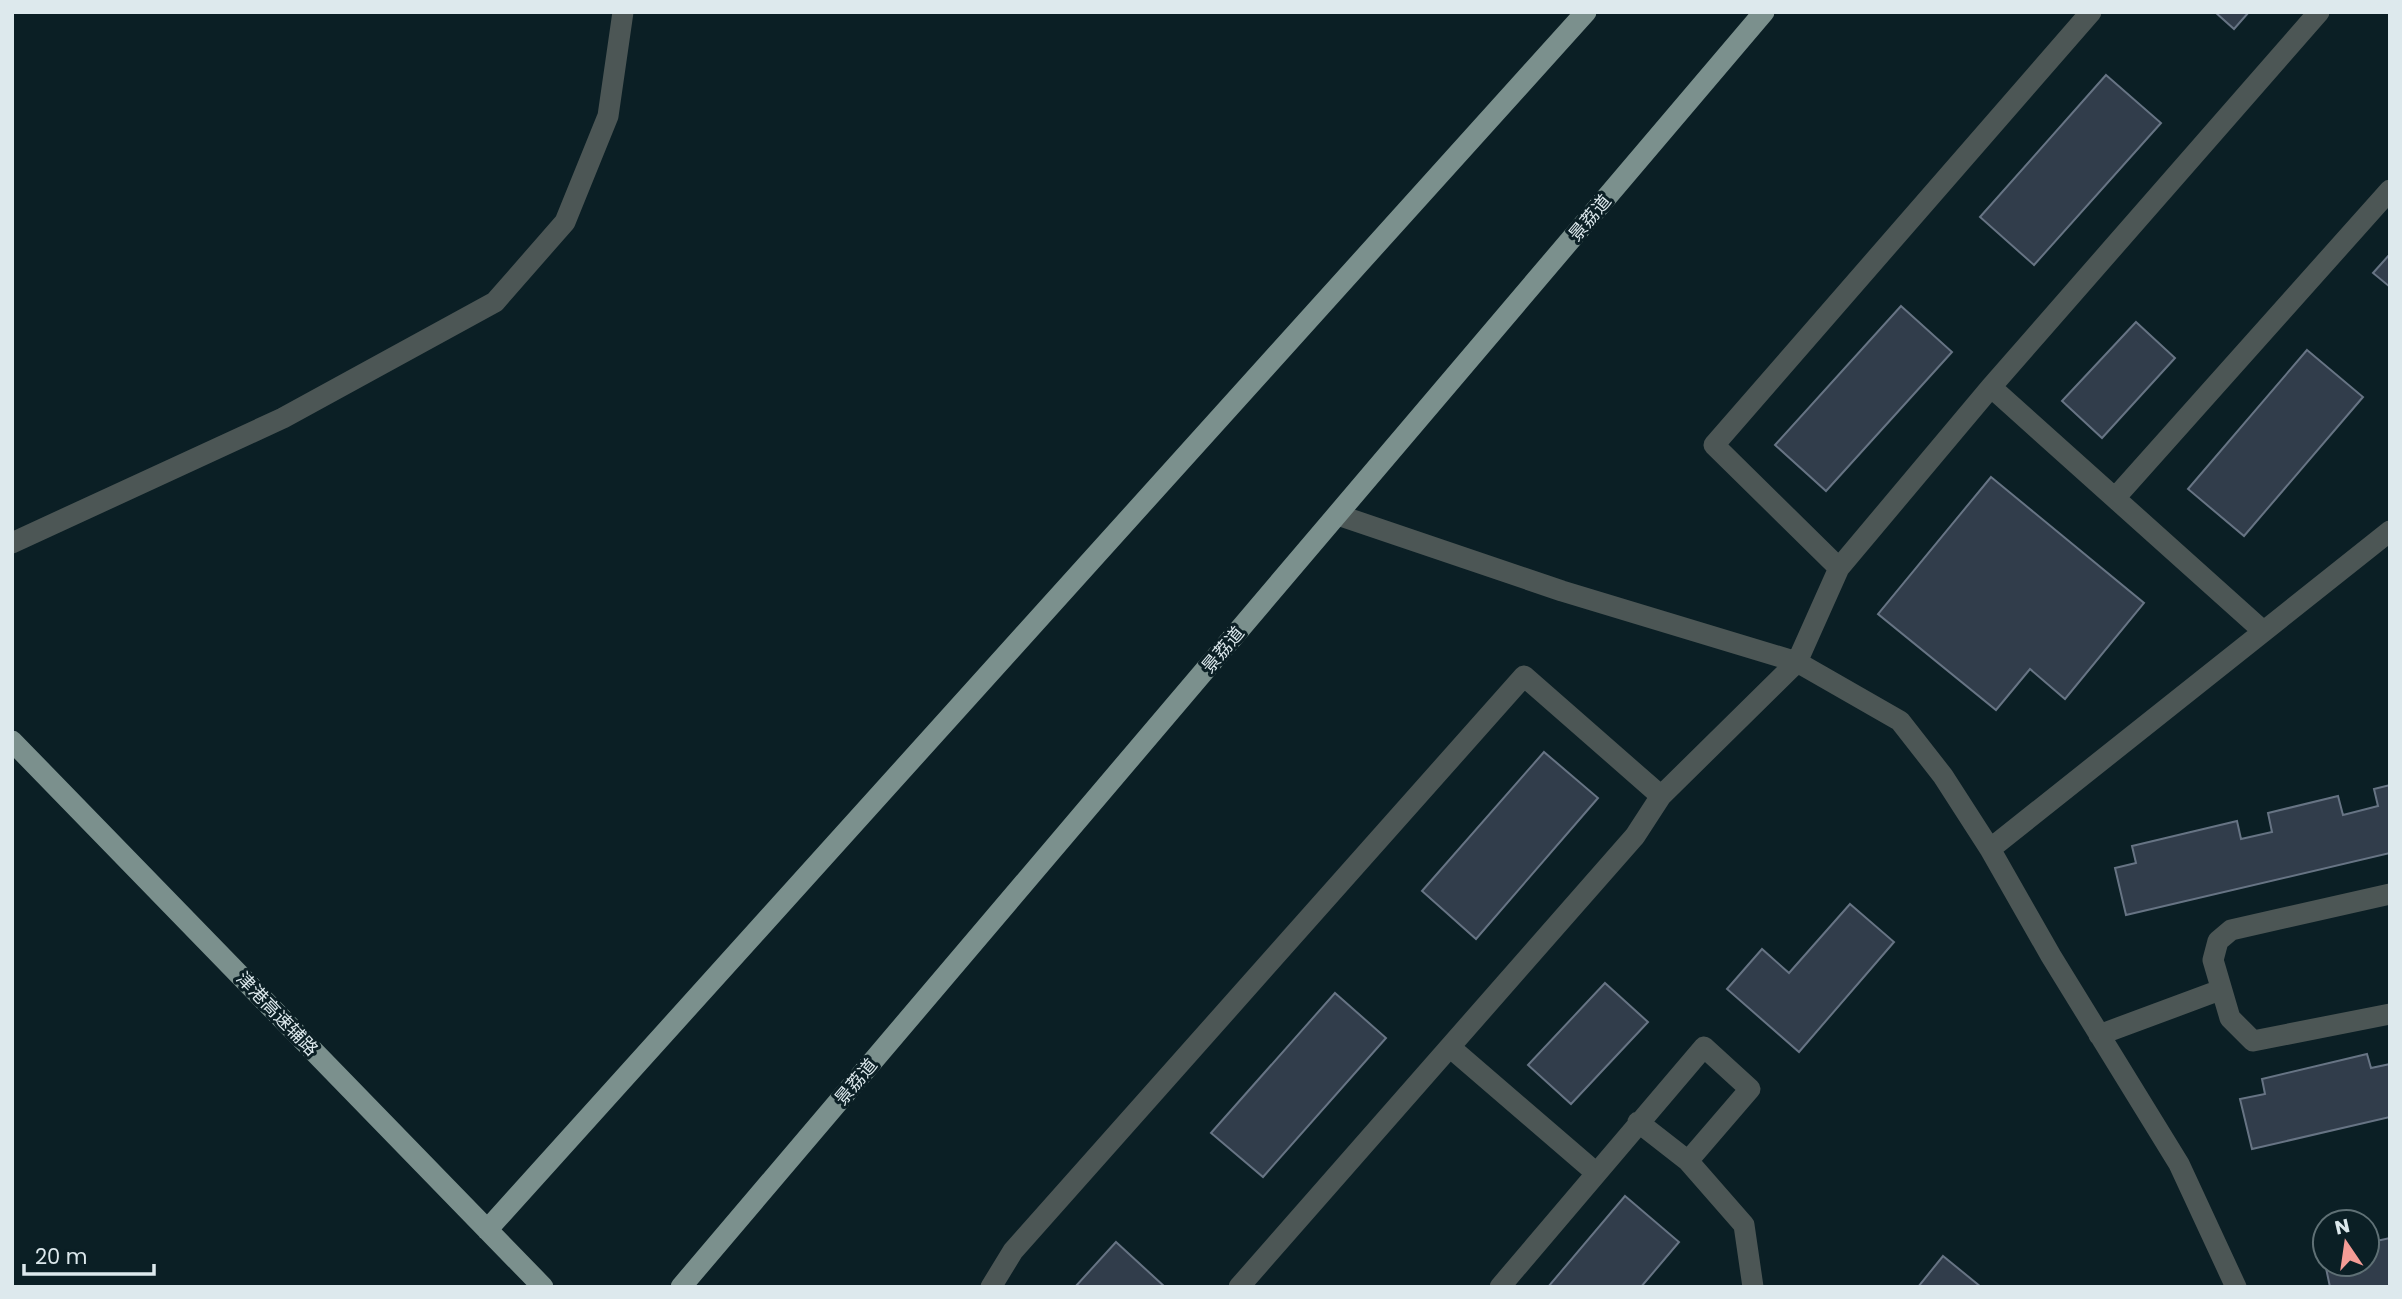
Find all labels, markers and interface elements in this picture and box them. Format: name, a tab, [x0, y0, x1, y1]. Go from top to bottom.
street label: 景荔道	[1563, 189, 1617, 246]
street label: 景荔道	[1196, 621, 1250, 678]
street label: 津港高速辅路	[231, 966, 324, 1061]
street label: 景荔道	[829, 1053, 883, 1110]
north arrow	[2311, 1208, 2381, 1278]
text: N	[2332, 1212, 2352, 1242]
scale bar	[24, 1232, 154, 1276]
text: 20 m	[35, 1242, 88, 1271]

